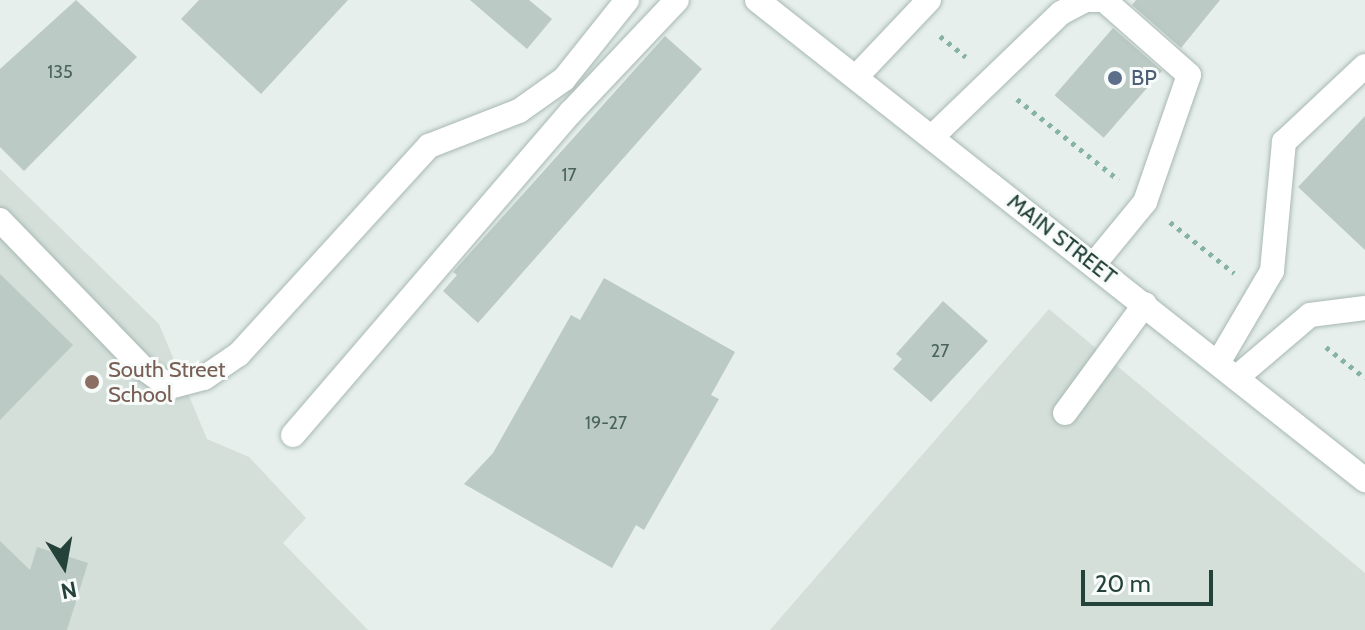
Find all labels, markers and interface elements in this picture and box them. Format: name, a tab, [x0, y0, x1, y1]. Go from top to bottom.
house number: 135	[47, 61, 73, 83]
place label: BP	[1131, 65, 1157, 91]
marker: BP	[1106, 69, 1124, 87]
house number: 17	[562, 164, 576, 186]
street label: MAIN STREET	[1002, 188, 1122, 290]
house number: 27	[931, 340, 949, 362]
place label: South Street School	[108, 356, 225, 408]
marker: South Street School	[83, 373, 101, 391]
house number: 19-27	[585, 412, 627, 434]
north arrow	[24, 526, 104, 606]
scale bar	[1085, 554, 1217, 604]
text: 20 m	[1095, 569, 1151, 598]
text: N	[58, 575, 79, 605]

